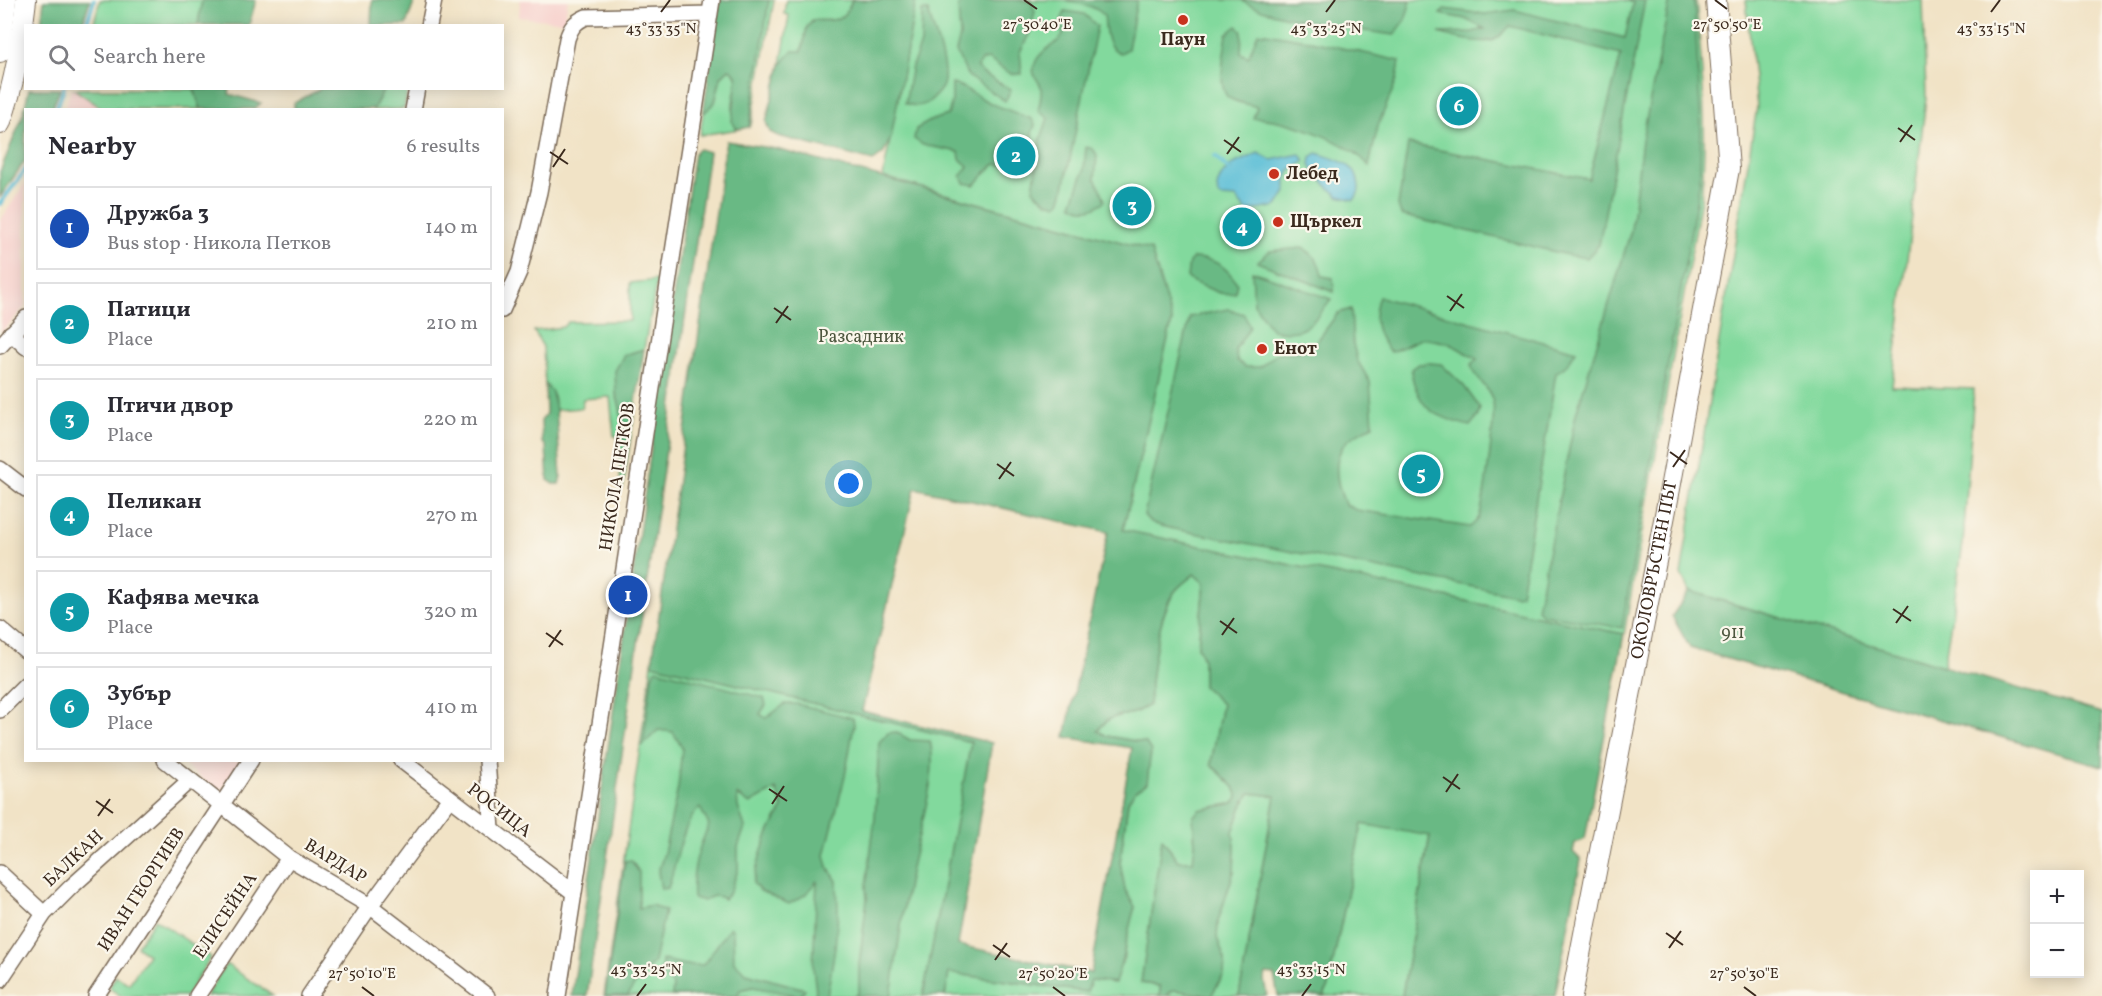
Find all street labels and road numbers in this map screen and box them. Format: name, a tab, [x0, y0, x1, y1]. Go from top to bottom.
street label: НИКОЛА ПЕТКОВ	[594, 401, 642, 553]
street label: ОКОЛОВРЪСТЕН ПЪТ	[1625, 478, 1684, 661]
street label: РОСИЦА	[461, 778, 537, 844]
street label: ИВАН ГЕОРГИЕВ	[92, 823, 192, 957]
street label: БАЛКАН	[38, 825, 110, 893]
street label: ВАРДАР	[299, 834, 371, 890]
street label: ЕЛИСЕЙНА	[188, 868, 264, 964]

